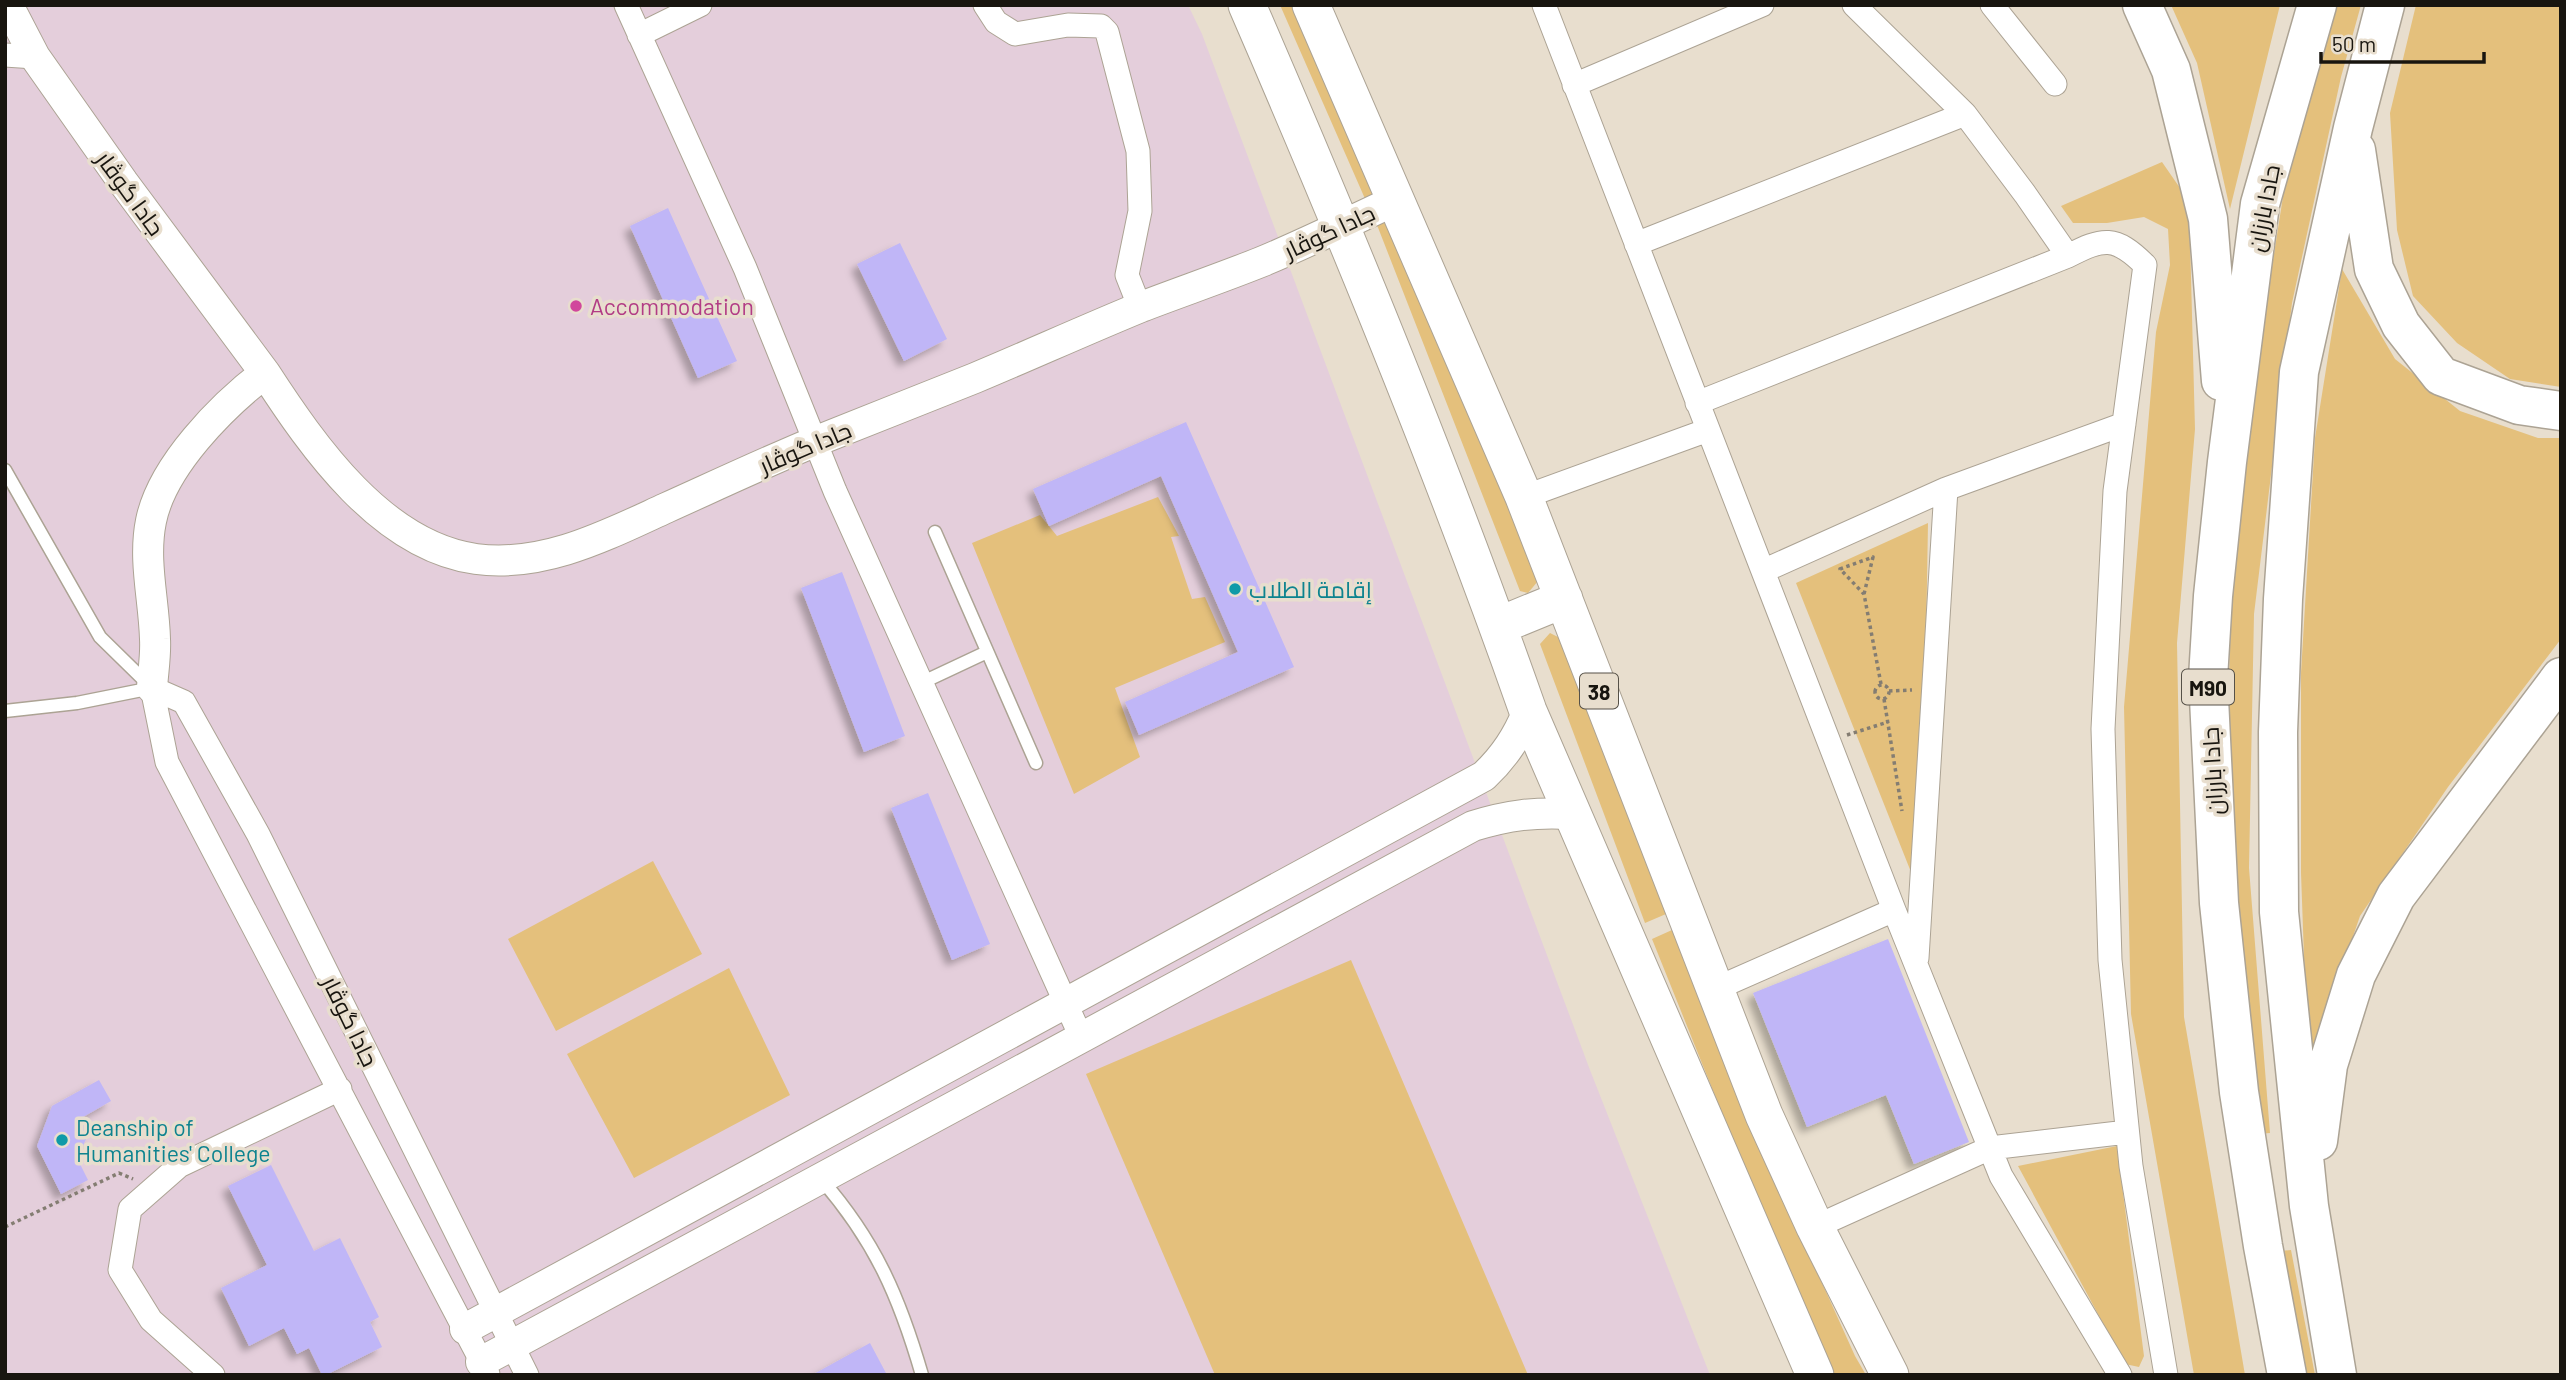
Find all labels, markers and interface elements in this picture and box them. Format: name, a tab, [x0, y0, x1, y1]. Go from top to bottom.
scale bar	[2321, 21, 2484, 65]
text: 50 m	[2332, 31, 2376, 56]
street label: جادا گوڤار	[90, 144, 171, 240]
street label: جادا بارزان	[2241, 162, 2286, 254]
street label: جادا گوڤار	[1277, 198, 1379, 265]
place label: Accommodation	[590, 292, 754, 320]
marker: Accommodation	[568, 298, 584, 314]
street label: جادا گوڤار	[753, 415, 855, 480]
place label: إقامة الطلاب	[1249, 575, 1372, 605]
marker: إقامة الطلاب	[1227, 581, 1243, 597]
road number: M90	[2182, 670, 2234, 704]
road number: 38	[1580, 674, 1618, 708]
street label: جادا بارزان	[2196, 726, 2229, 816]
street label: جادا گوڤار	[316, 969, 385, 1071]
place label: Deanship of Humanities' College	[76, 1113, 271, 1167]
marker: Deanship of Humanities' College	[54, 1132, 70, 1148]

